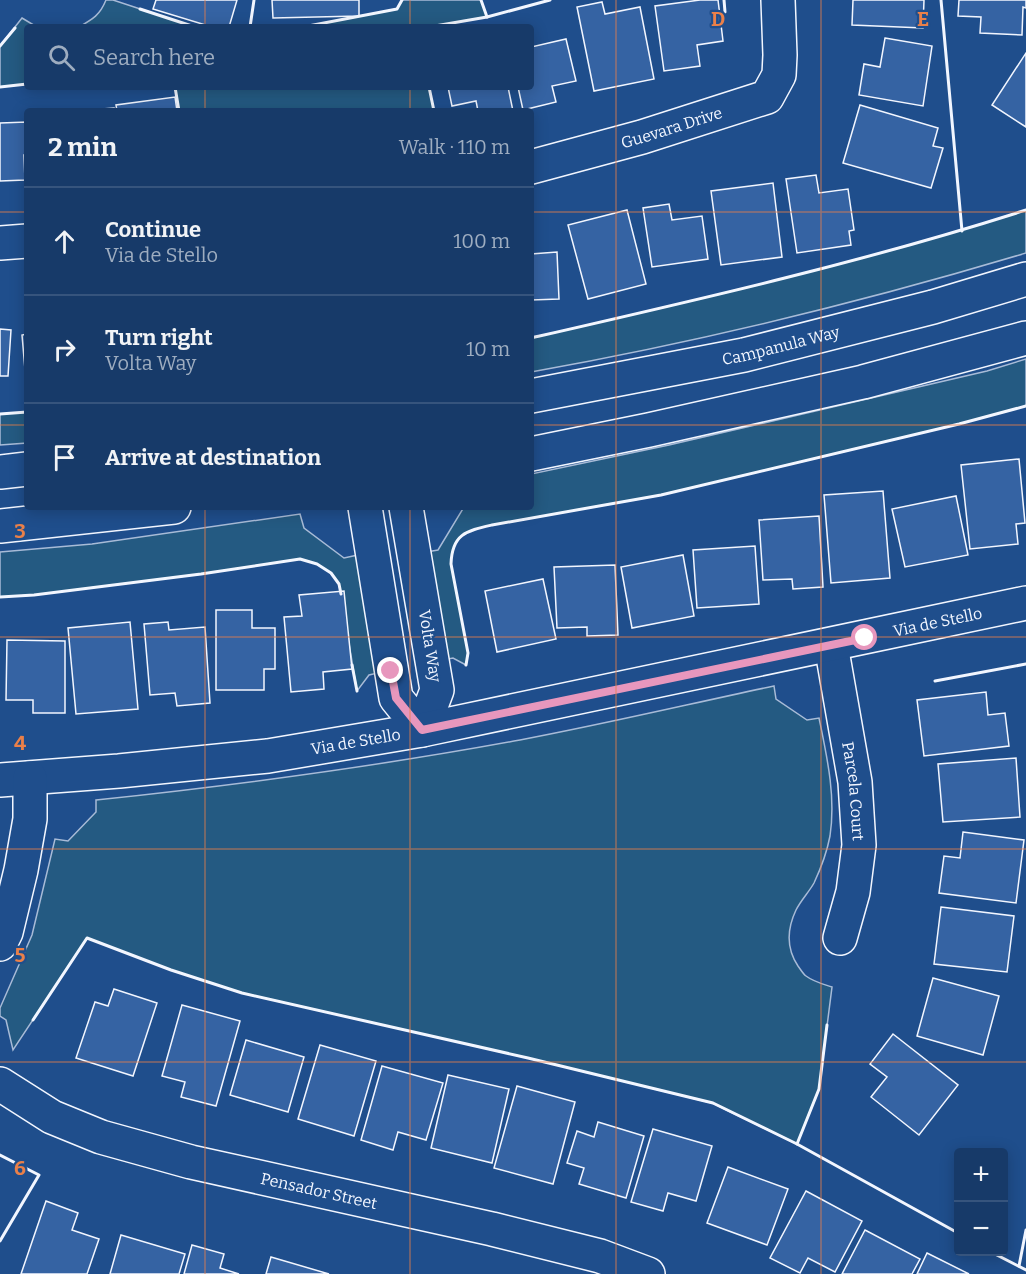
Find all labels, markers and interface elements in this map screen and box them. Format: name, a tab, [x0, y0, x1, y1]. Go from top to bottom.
text: D	[711, 7, 725, 31]
text: E	[917, 7, 929, 31]
search box	[24, 24, 534, 90]
icon: search	[45, 41, 78, 74]
text: Search here	[93, 44, 215, 71]
street label: Guevara Drive	[619, 103, 724, 152]
text: 2 min	[48, 132, 117, 163]
text: Walk · 110 m	[399, 135, 510, 159]
text: Continue	[105, 216, 201, 243]
icon: ahead	[48, 225, 81, 258]
text: 100 m	[453, 229, 510, 253]
text: Via de Stello	[105, 243, 218, 267]
street label: Campanula Way	[720, 321, 842, 369]
text: Turn right	[105, 324, 213, 351]
icon: right	[48, 333, 81, 366]
text: 10 m	[466, 337, 510, 361]
text: Volta Way	[105, 351, 196, 375]
icon: arrive	[48, 441, 81, 474]
text: Arrive at destination	[105, 444, 321, 471]
text: 3	[14, 519, 26, 543]
street label: Via de Stello	[891, 603, 984, 640]
street label: Volta Way	[415, 608, 445, 684]
route start	[851, 624, 877, 650]
route end	[377, 657, 403, 683]
street label: Via de Stello	[309, 724, 402, 758]
text: 4	[14, 731, 26, 755]
street label: Parcela Court	[839, 740, 868, 841]
text: 5	[15, 943, 26, 967]
map controls	[954, 1148, 1008, 1256]
button: +	[954, 1148, 1008, 1202]
text: 6	[14, 1156, 26, 1180]
street label: Pensador Street	[259, 1168, 379, 1213]
button: −	[954, 1202, 1008, 1256]

